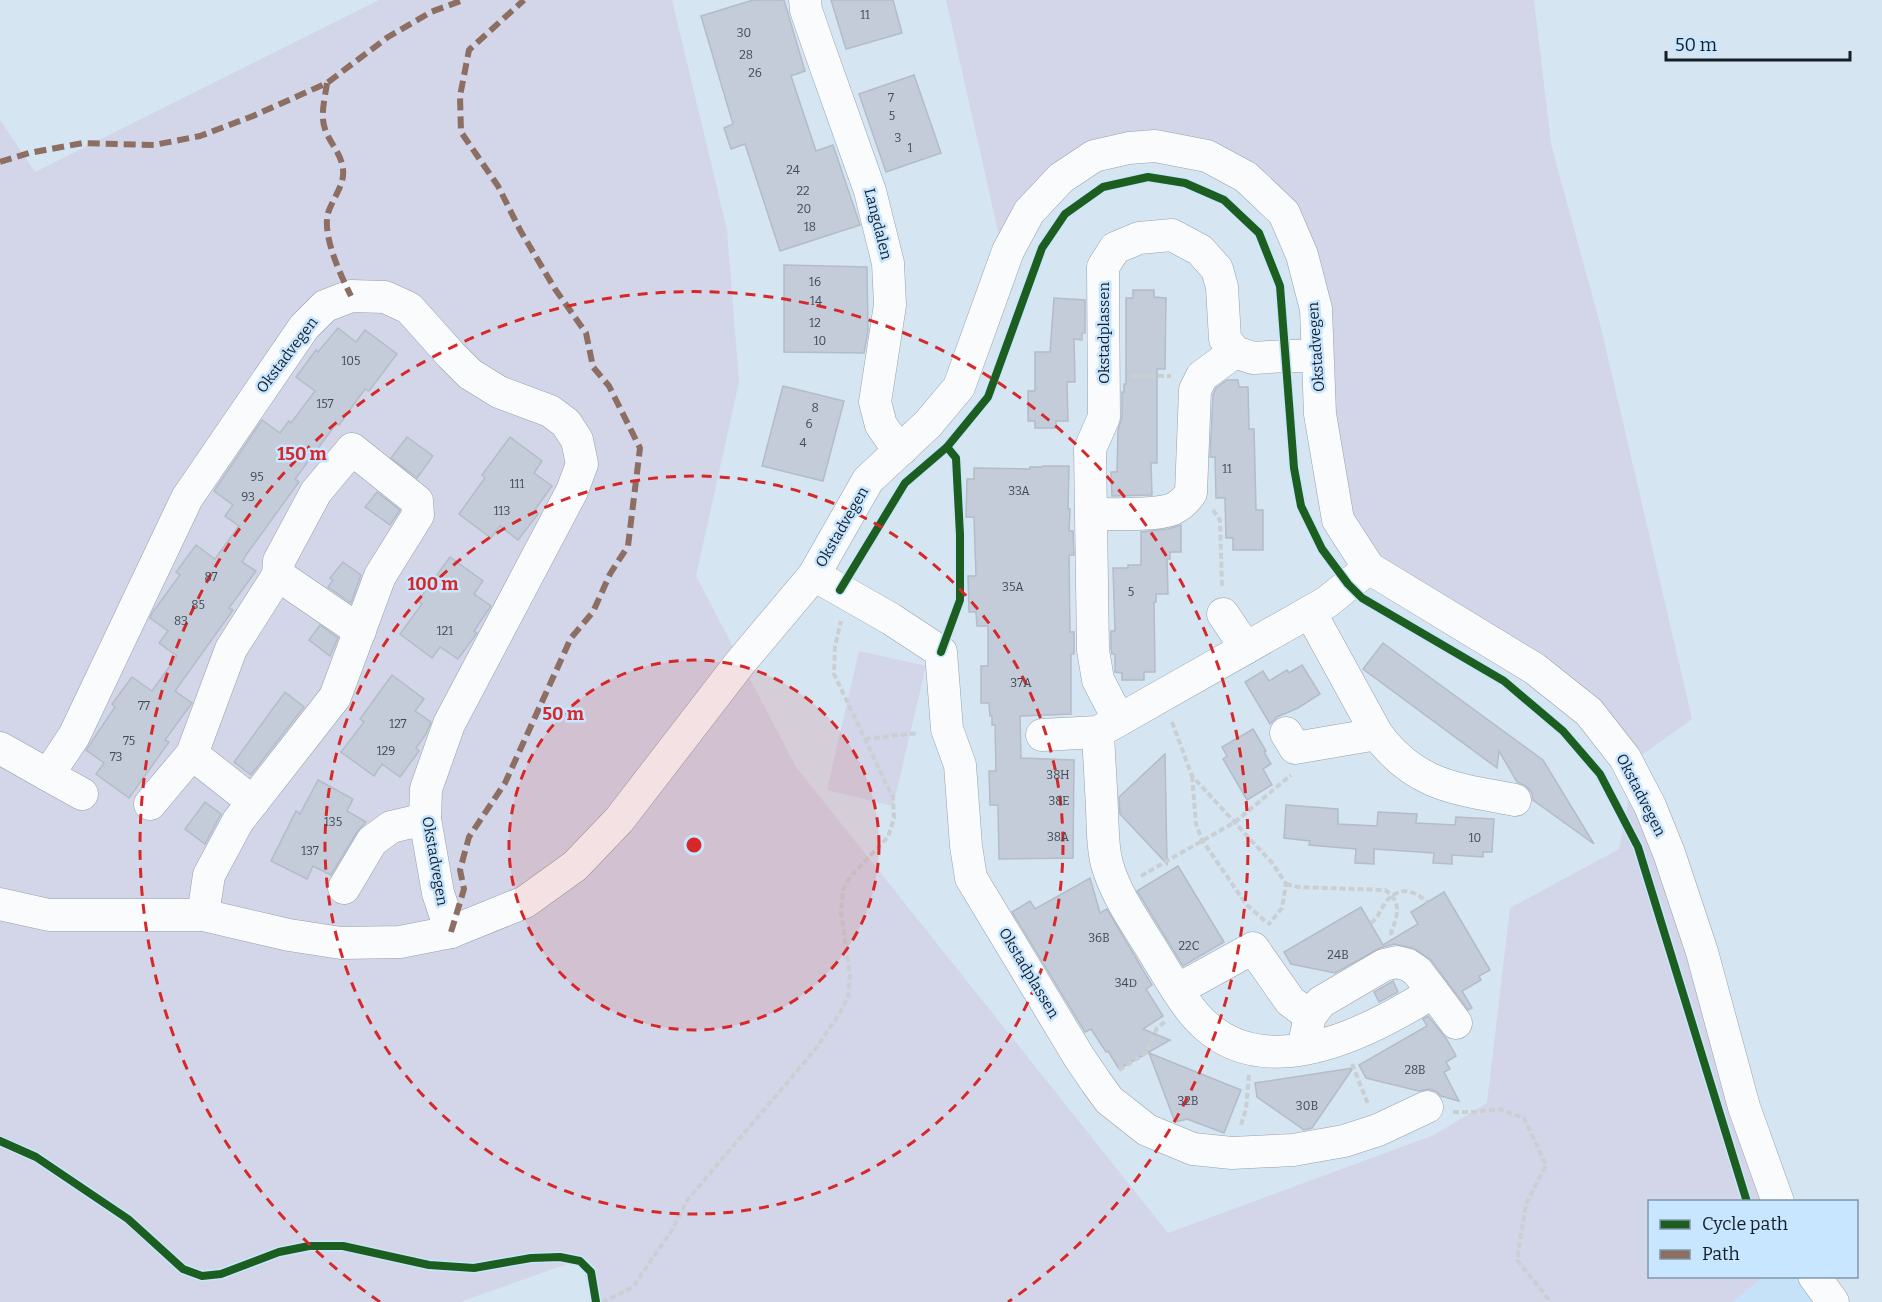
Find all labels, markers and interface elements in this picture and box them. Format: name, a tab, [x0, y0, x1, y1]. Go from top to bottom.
house number: 11	[860, 8, 870, 22]
scale bar	[1666, 24, 1850, 62]
house number: 30	[737, 26, 751, 40]
text: 50 m	[1675, 34, 1717, 56]
house number: 28	[739, 48, 753, 62]
house number: 26	[748, 66, 762, 80]
house number: 7	[888, 91, 894, 105]
house number: 5	[889, 109, 895, 123]
house number: 3	[895, 131, 902, 145]
house number: 1	[908, 141, 913, 155]
house number: 24	[786, 163, 800, 177]
house number: 22	[796, 184, 810, 198]
street label: Langdalen	[860, 186, 896, 262]
house number: 20	[797, 202, 811, 216]
house number: 18	[804, 220, 816, 234]
house number: 16	[809, 275, 821, 289]
street label: Okstadplassen	[1095, 282, 1113, 384]
house number: 14	[810, 294, 822, 308]
street label: Okstadvegen	[1304, 301, 1328, 393]
street label: Okstadvegen	[253, 313, 322, 396]
house number: 12	[809, 316, 821, 330]
house number: 10	[814, 334, 826, 348]
house number: 105	[342, 354, 360, 368]
house number: 157	[316, 397, 334, 411]
house number: 8	[811, 401, 819, 415]
house number: 6	[805, 417, 813, 431]
house number: 4	[799, 436, 807, 450]
text: 150 m	[277, 443, 327, 465]
house number: 11	[1222, 462, 1232, 476]
house number: 95	[250, 470, 264, 484]
house number: 111	[510, 477, 524, 491]
street label: Okstadvegen	[812, 483, 873, 571]
house number: 33A	[1008, 484, 1030, 498]
house number: 93	[241, 490, 255, 504]
house number: 113	[494, 504, 510, 518]
house number: 87	[204, 570, 218, 584]
text: 100 m	[407, 573, 459, 595]
house number: 35A	[1002, 580, 1024, 594]
house number: 5	[1128, 585, 1134, 599]
house number: 85	[191, 598, 205, 612]
house number: 83	[174, 614, 188, 628]
house number: 121	[437, 624, 453, 638]
house number: 37A	[1010, 676, 1032, 690]
house number: 77	[138, 699, 150, 713]
text: 50 m	[542, 703, 584, 725]
house number: 127	[389, 717, 407, 731]
house number: 75	[123, 734, 135, 748]
house number: 129	[377, 744, 395, 758]
house number: 73	[110, 750, 122, 764]
street label: Okstadvegen	[1613, 751, 1670, 840]
house number: 38H	[1046, 768, 1070, 782]
house number: 38E	[1048, 794, 1070, 808]
house number: 135	[324, 815, 342, 829]
street label: Okstadvegen	[418, 815, 452, 907]
house number: 38A	[1047, 830, 1070, 844]
house number: 10	[1469, 831, 1481, 845]
centre of rings	[684, 835, 704, 855]
house number: 137	[301, 844, 319, 858]
street label: Okstadplassen	[995, 925, 1063, 1022]
house number: 36B	[1088, 931, 1110, 945]
house number: 22C	[1179, 939, 1200, 953]
house number: 24B	[1327, 948, 1349, 962]
house number: 34D	[1115, 976, 1137, 990]
house number: 28B	[1404, 1063, 1426, 1077]
house number: 32B	[1177, 1094, 1199, 1108]
house number: 30B	[1296, 1099, 1318, 1113]
legend	[1648, 1200, 1858, 1278]
text: Cycle path	[1702, 1213, 1788, 1235]
text: Path	[1702, 1243, 1740, 1265]

